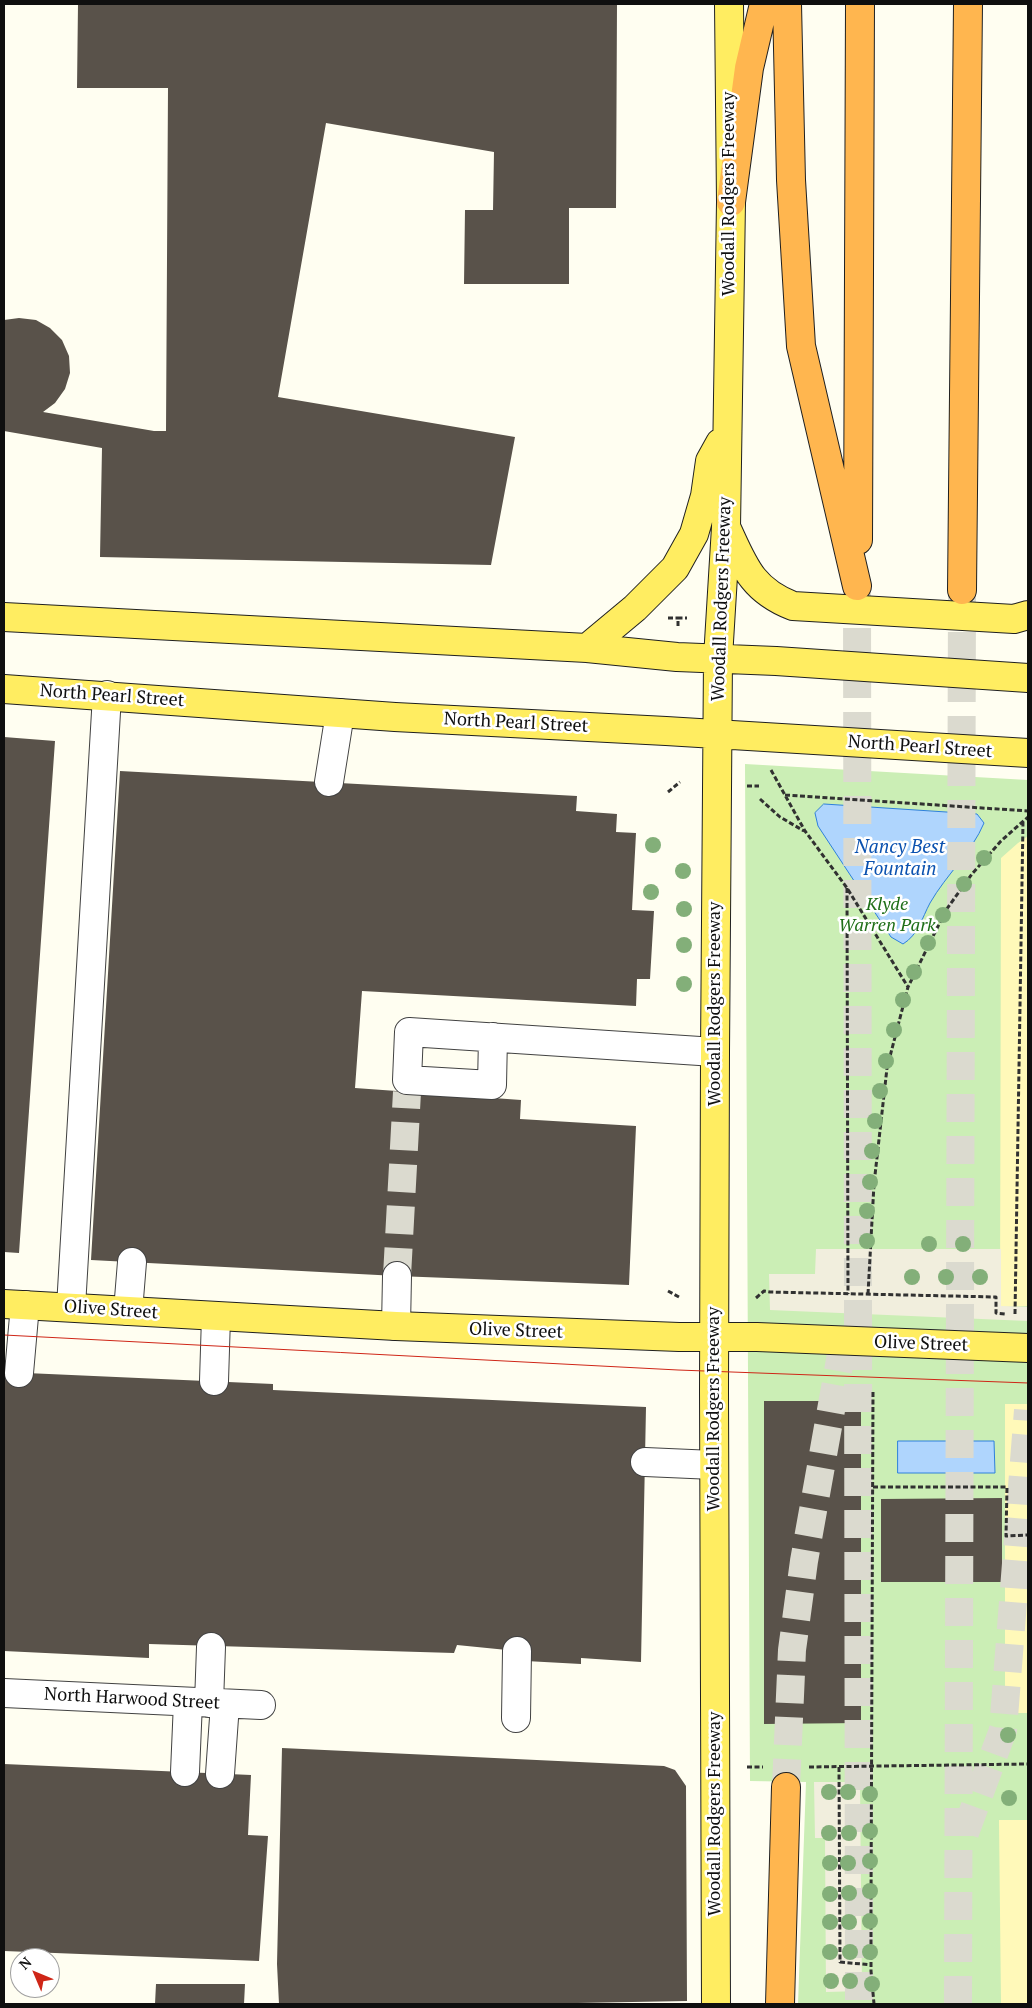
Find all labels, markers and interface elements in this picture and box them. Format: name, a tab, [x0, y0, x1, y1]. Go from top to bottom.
street label: Woodall Rodgers Freeway	[718, 92, 740, 296]
street label: Woodall Rodgers Freeway	[708, 496, 736, 702]
street label: North Pearl Street	[39, 680, 185, 712]
street label: North Pearl Street	[443, 708, 589, 738]
street label: North Pearl Street	[847, 731, 993, 763]
water label: Nancy Best Fountain	[855, 837, 945, 881]
park label: Klyde Warren Park	[838, 894, 936, 936]
street label: Woodall Rodgers Freeway	[704, 902, 726, 1106]
street label: Olive Street	[63, 1296, 159, 1324]
street label: Woodall Rodgers Freeway	[703, 1307, 725, 1511]
street label: Olive Street	[468, 1319, 564, 1343]
street label: Olive Street	[873, 1332, 969, 1356]
street label: North Harwood Street	[43, 1684, 221, 1714]
street label: Woodall Rodgers Freeway	[704, 1712, 726, 1916]
north arrow	[10, 1948, 60, 1998]
text: N	[14, 1952, 35, 1973]

